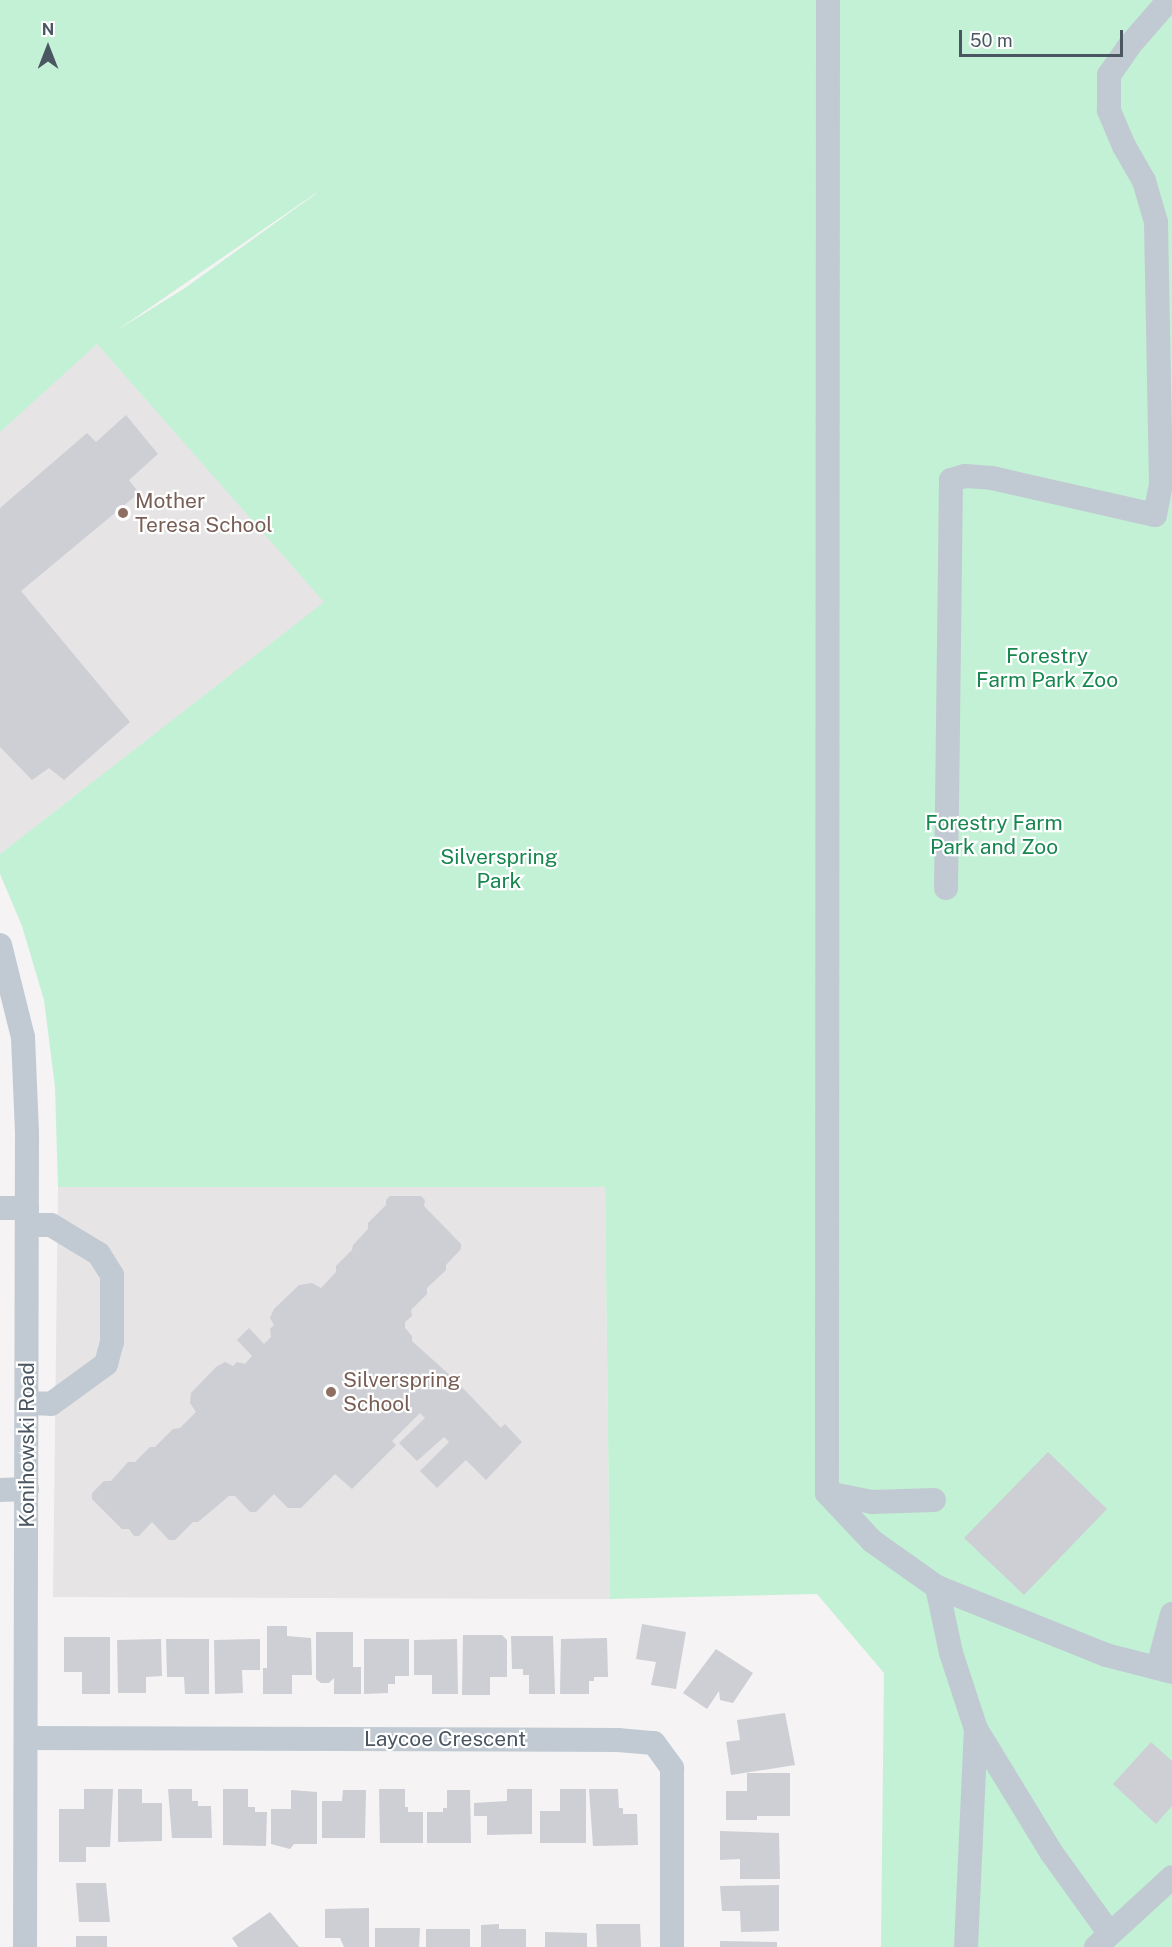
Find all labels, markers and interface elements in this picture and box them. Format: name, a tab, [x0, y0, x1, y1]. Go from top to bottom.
north arrow	[18, 18, 78, 78]
scale bar	[962, 18, 1126, 56]
text: N	[42, 20, 54, 39]
text: 50 m	[970, 30, 1013, 51]
place label: Mother Teresa School	[135, 488, 273, 538]
marker: Mother Teresa School	[116, 506, 130, 520]
park label: Forestry Farm Park Zoo	[976, 643, 1118, 693]
park label: Forestry Farm Park and Zoo	[925, 810, 1063, 860]
park label: Silverspring Park	[440, 844, 558, 894]
street label: Konihowski Road	[14, 1362, 40, 1528]
place label: Silverspring School	[343, 1367, 461, 1417]
marker: Silverspring School	[324, 1385, 338, 1399]
street label: Laycoe Crescent	[364, 1726, 526, 1752]

